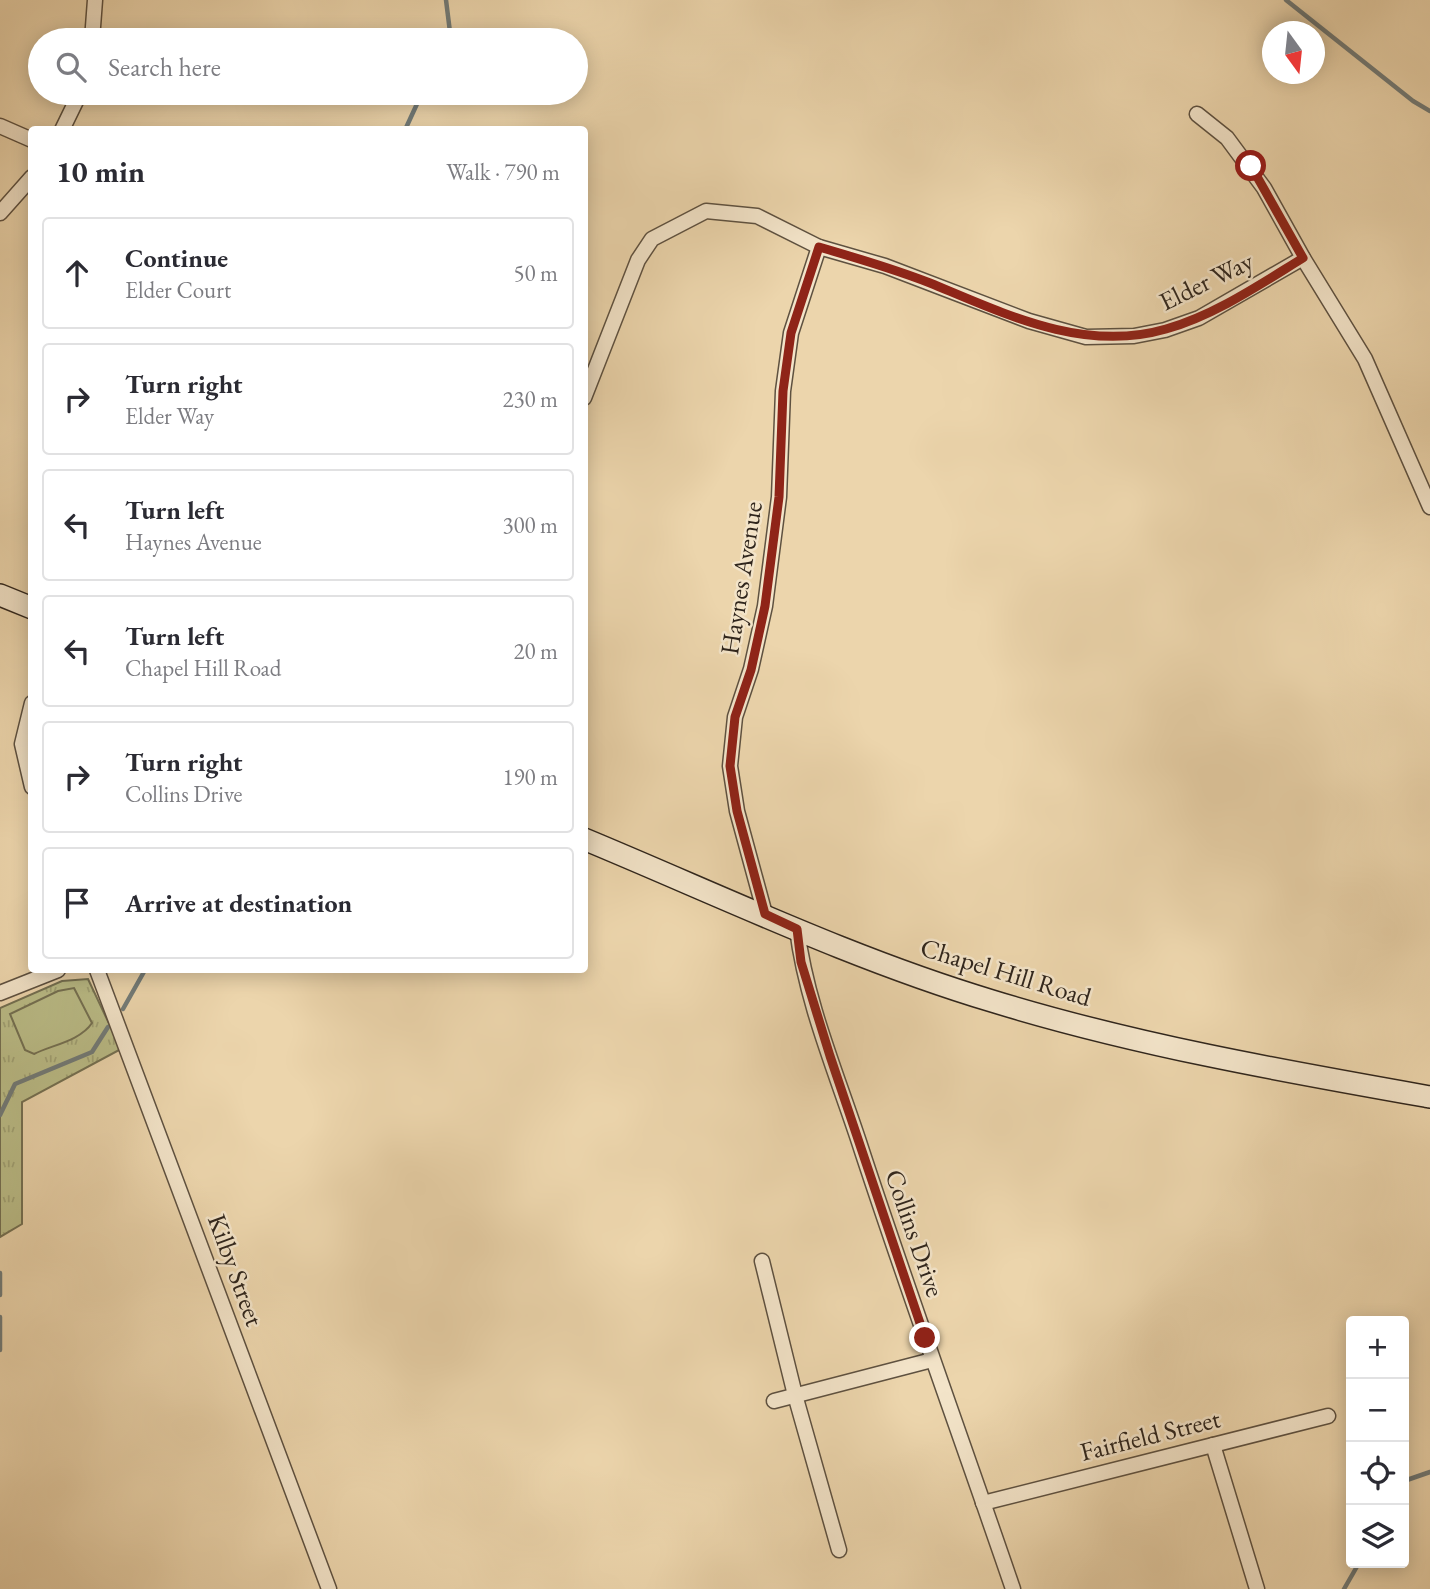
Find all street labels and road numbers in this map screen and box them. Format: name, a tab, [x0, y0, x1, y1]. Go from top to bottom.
street label: Elder Way	[1153, 243, 1259, 318]
street label: Haynes Avenue	[712, 499, 770, 657]
street label: Chapel Hill Road	[916, 930, 1096, 1014]
street label: Collins Drive	[877, 1165, 953, 1301]
street label: Kilby Street	[200, 1209, 272, 1331]
street label: Fairfield Street	[1076, 1401, 1224, 1469]

